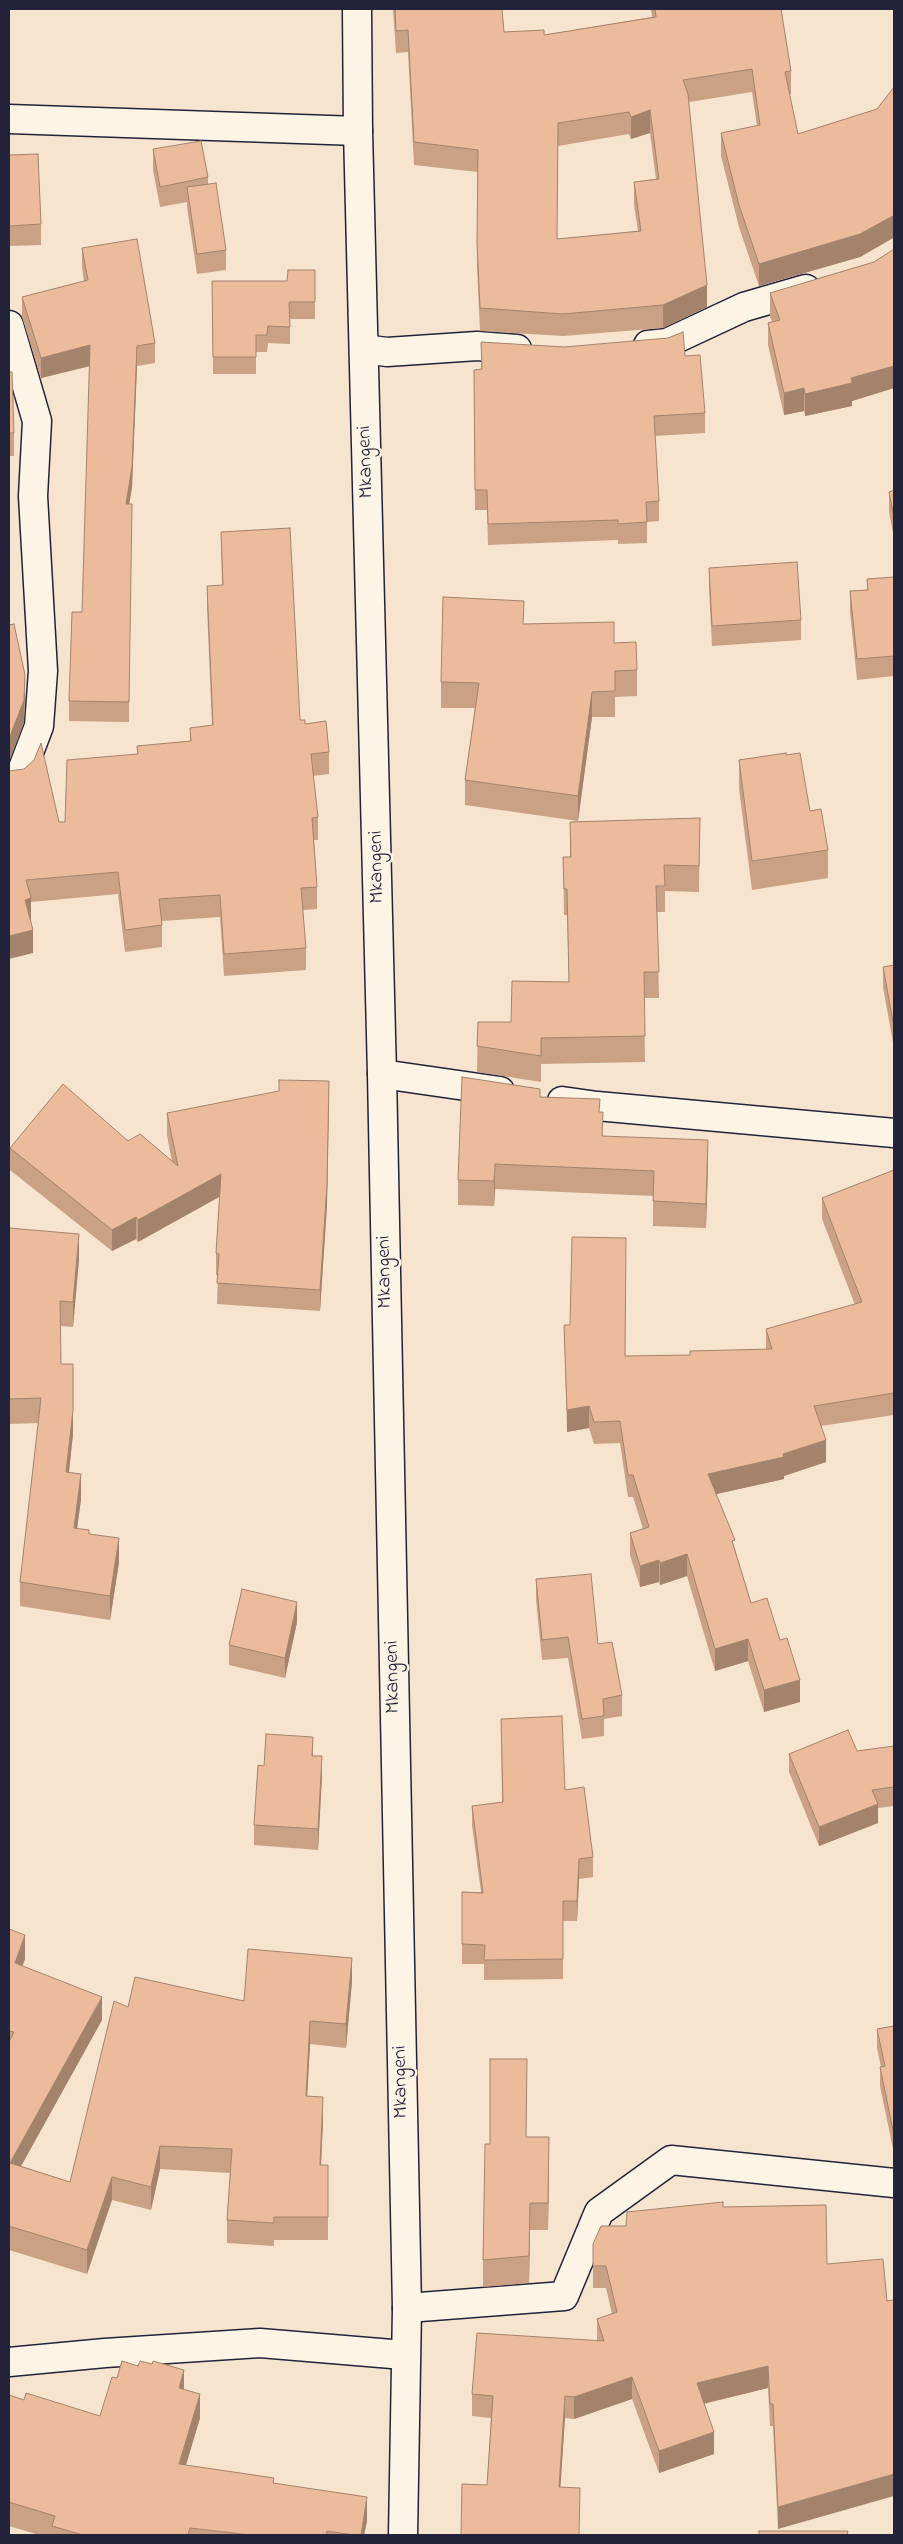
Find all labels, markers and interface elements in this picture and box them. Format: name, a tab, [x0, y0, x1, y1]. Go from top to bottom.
street label: Mkangeni	[354, 425, 380, 499]
street label: Mkangeni	[365, 830, 391, 904]
street label: Mkangeni	[373, 1235, 399, 1309]
street label: Mkangeni	[381, 1640, 407, 1714]
street label: Mkangeni	[389, 2045, 415, 2119]

